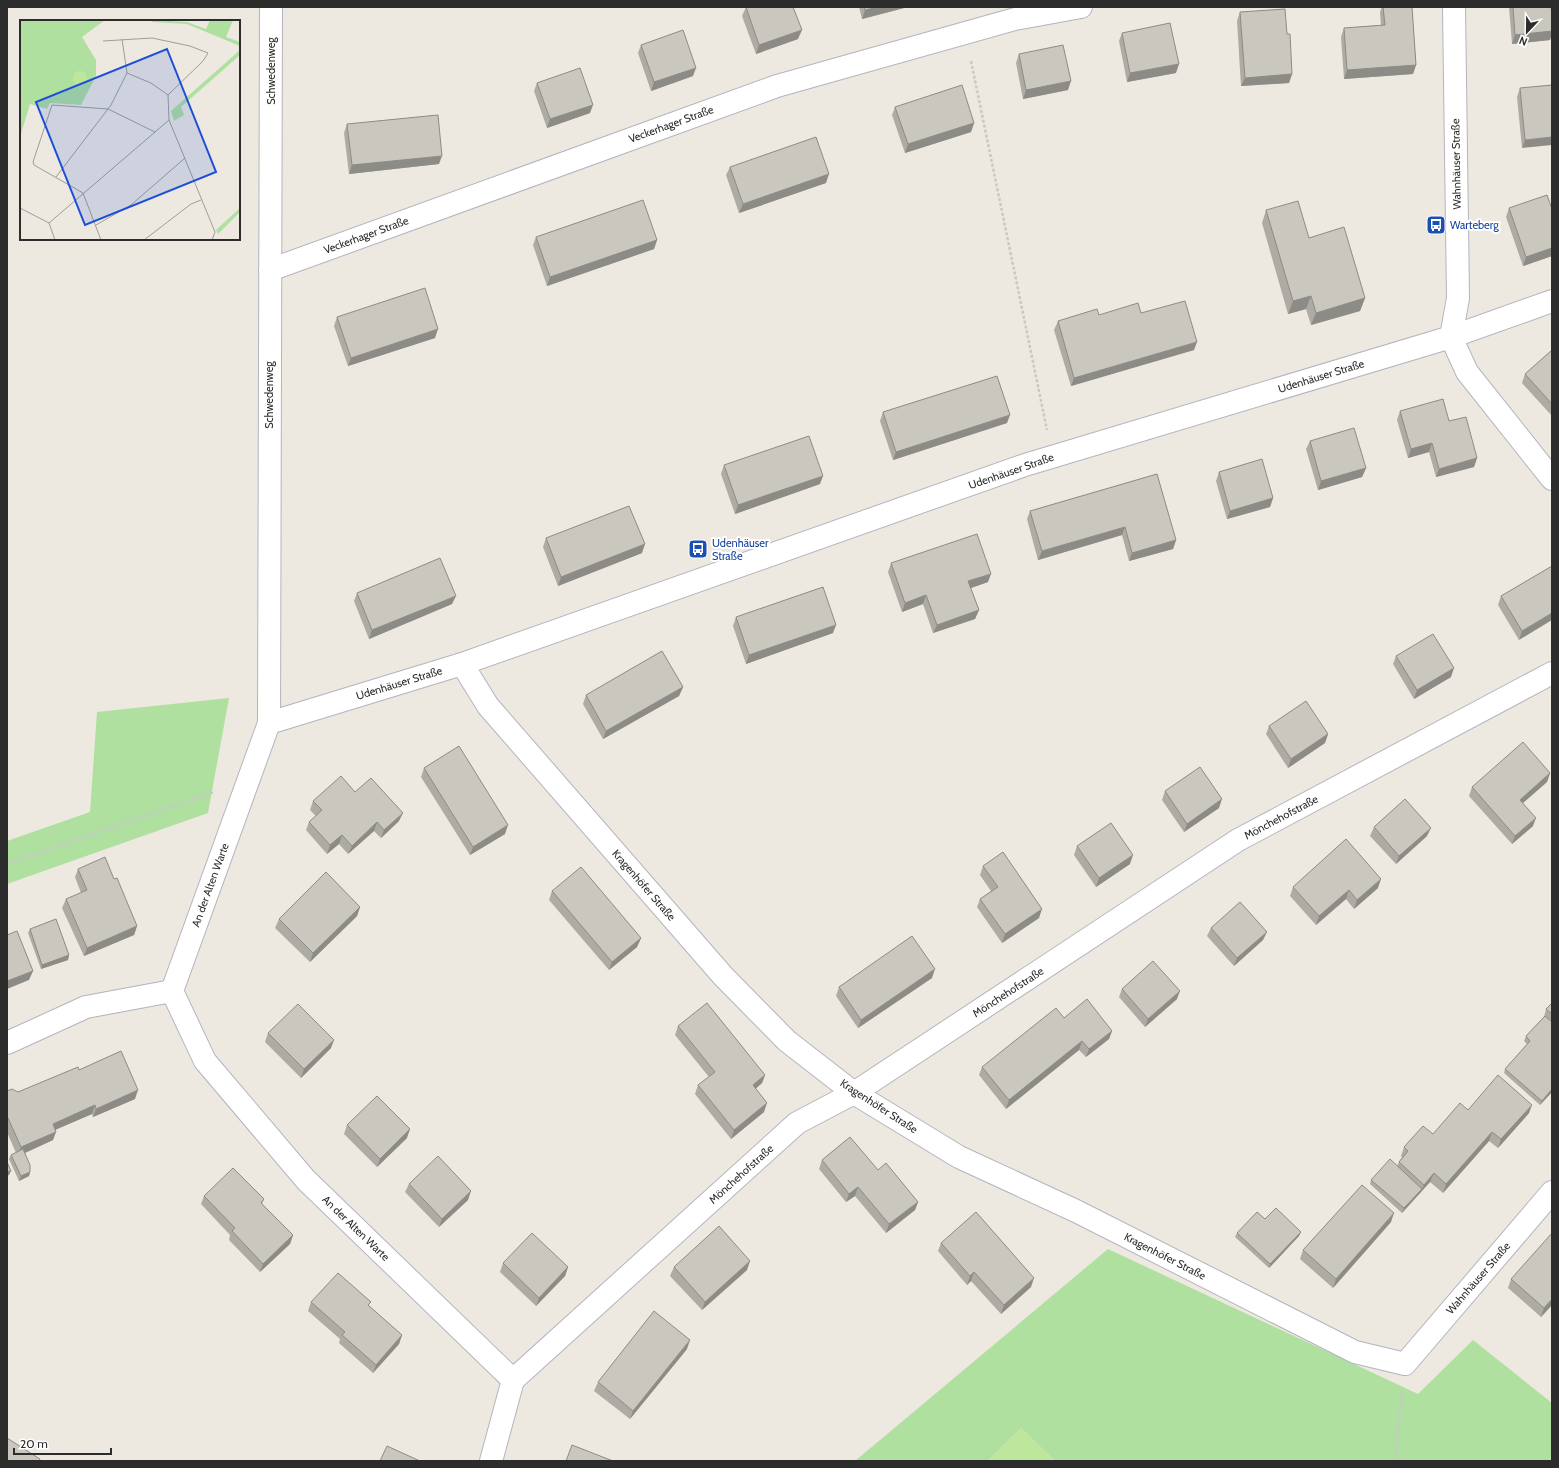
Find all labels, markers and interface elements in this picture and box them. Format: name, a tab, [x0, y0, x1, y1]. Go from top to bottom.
north arrow	[1507, 12, 1547, 52]
inset map	[20, 20, 240, 240]
text: N	[1517, 33, 1529, 49]
street label: Schwedenweg	[264, 37, 278, 105]
street label: Veckerhager Straße	[627, 102, 716, 146]
street label: Wahnhäuser Straße	[1448, 118, 1464, 210]
street label: Veckerhager Straße	[322, 213, 411, 257]
bus stop icon: Warteberg	[1425, 214, 1447, 236]
place label: Warteberg	[1450, 218, 1499, 232]
street label: Udenhäuser Straße	[1276, 356, 1366, 396]
street label: Schwedenweg	[262, 361, 276, 429]
street label: Udenhäuser Straße	[966, 450, 1056, 492]
place label: Udenhäuser Straße	[712, 536, 769, 563]
bus stop icon: Udenhäuser Straße	[687, 538, 709, 560]
street label: Udenhäuser Straße	[354, 663, 444, 703]
street label: Mönchehofstraße	[1241, 791, 1321, 842]
street label: An der Alten Warte	[188, 841, 232, 929]
street label: Kragenhöfer Straße	[609, 847, 679, 924]
street label: Mönchehofstraße	[970, 964, 1047, 1020]
street label: Kragenhöfer Straße	[838, 1076, 921, 1137]
street label: Mönchehofstraße	[706, 1141, 776, 1207]
street label: An der Alten Warte	[319, 1192, 393, 1264]
street label: Kragenhöfer Straße	[1122, 1229, 1209, 1283]
street label: Wahnhäuser Straße	[1443, 1239, 1513, 1317]
scale bar	[14, 1430, 111, 1456]
text: 20 m	[20, 1436, 48, 1451]

